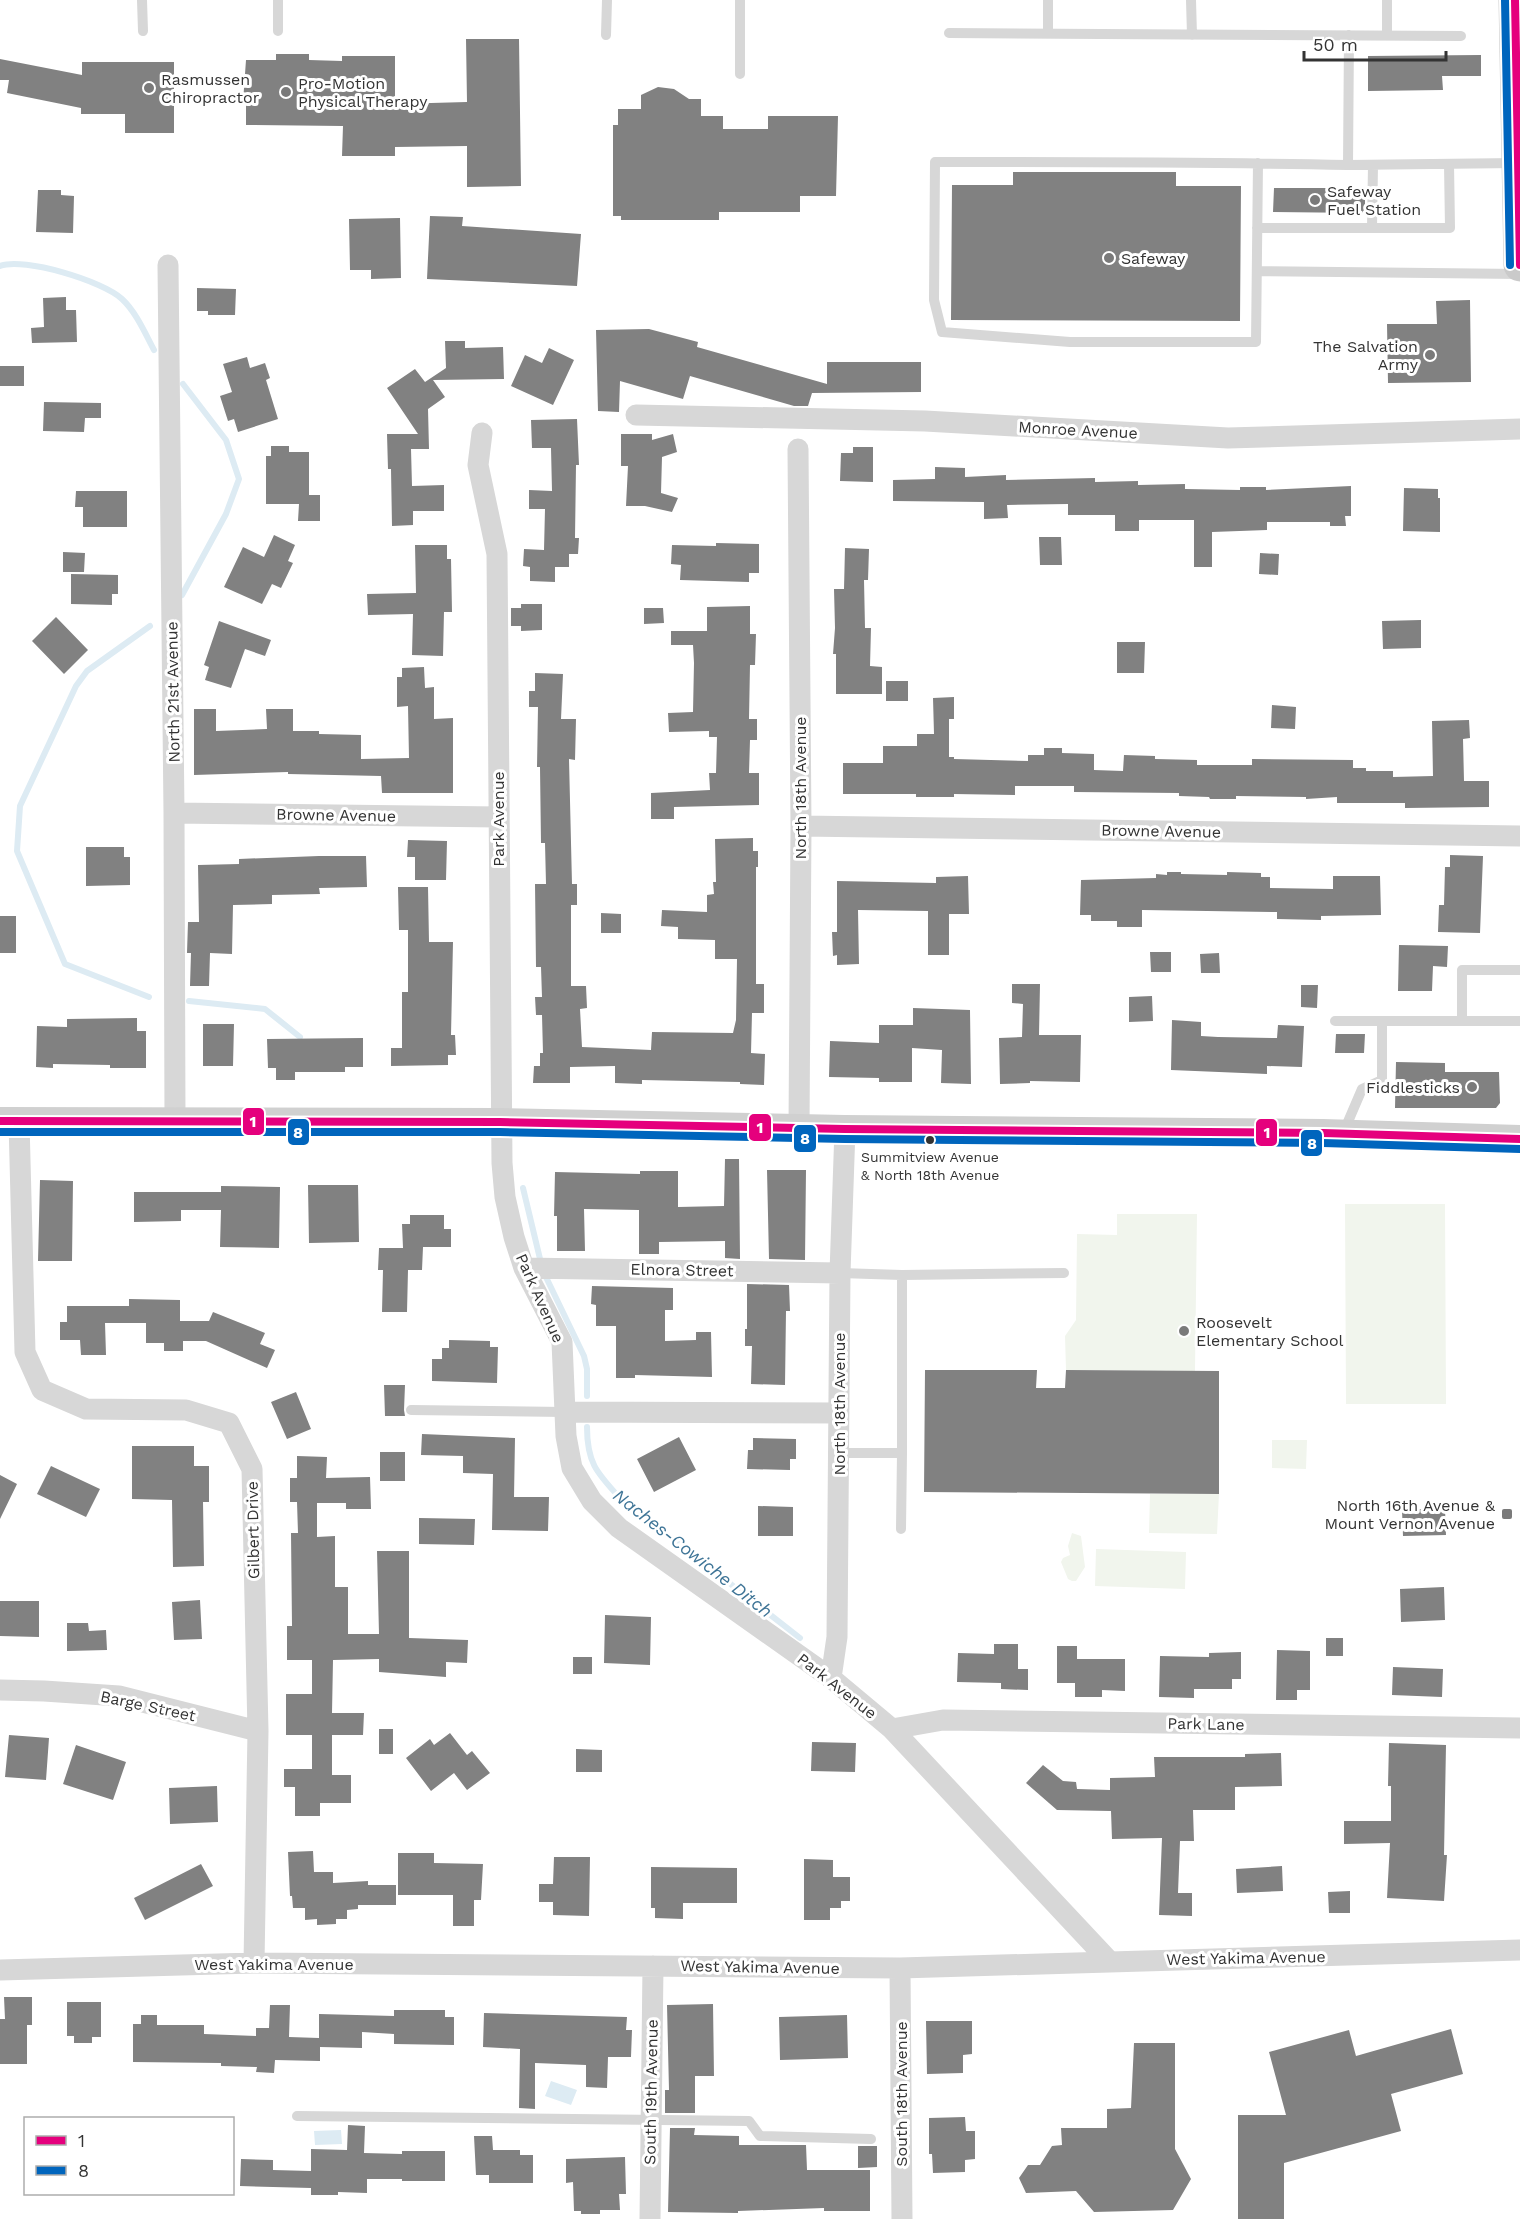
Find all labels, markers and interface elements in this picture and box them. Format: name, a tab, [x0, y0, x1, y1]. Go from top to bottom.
scale bar	[1304, 24, 1446, 62]
text: 50 m	[1313, 34, 1358, 55]
place label: Rasmussen Chiropractor	[161, 70, 260, 107]
place label: Pro-Motion Physical Therapy	[298, 74, 428, 111]
marker: Rasmussen Chiropractor	[142, 81, 156, 95]
marker: Pro-Motion Physical Therapy	[279, 85, 293, 99]
place label: Safeway Fuel Station	[1327, 182, 1421, 219]
marker: Safeway Fuel Station	[1308, 193, 1322, 207]
place label: Safeway	[1121, 249, 1186, 268]
marker: Safeway	[1102, 251, 1116, 265]
place label: The Salvation Army	[1313, 337, 1419, 374]
marker: The Salvation Army	[1423, 348, 1437, 362]
street label: Monroe Avenue	[1018, 417, 1138, 443]
street label: North 21st Avenue	[162, 621, 184, 763]
street label: North 18th Avenue	[791, 716, 810, 860]
street label: Park Avenue	[489, 771, 508, 867]
street label: Browne Avenue	[276, 804, 396, 826]
street label: Browne Avenue	[1101, 820, 1221, 842]
place label: Fiddlesticks	[1366, 1078, 1460, 1097]
marker: Fiddlesticks	[1465, 1080, 1479, 1094]
line badge: 1	[242, 1107, 265, 1136]
text: 1	[250, 1112, 256, 1131]
line badge: 1	[748, 1113, 772, 1142]
line badge: 8	[287, 1118, 310, 1146]
text: 1	[757, 1118, 763, 1137]
line badge: 1	[1255, 1118, 1278, 1147]
text: 8	[293, 1123, 303, 1142]
text: 1	[1264, 1123, 1270, 1142]
line badge: 8	[793, 1124, 817, 1153]
text: 8	[800, 1129, 810, 1148]
line badge: 8	[1300, 1129, 1323, 1157]
marker: Summitview Avenue & North 18th Avenue	[924, 1134, 936, 1146]
text: 8	[1307, 1134, 1317, 1153]
place label: Summitview Avenue & North 18th Avenue	[861, 1149, 999, 1183]
street label: Park Avenue	[512, 1251, 568, 1345]
street label: Elnora Street	[630, 1260, 734, 1280]
place label: Roosevelt Elementary School	[1196, 1313, 1344, 1350]
marker: Roosevelt Elementary School	[1177, 1324, 1191, 1338]
street label: North 18th Avenue	[830, 1332, 849, 1476]
street label: Gilbert Drive	[243, 1481, 263, 1579]
water label: Naches-Cowiche Ditch	[609, 1484, 777, 1622]
place label: North 16th Avenue & Mount Vernon Avenue	[1324, 1496, 1496, 1533]
marker: North 16th Avenue & Mount Vernon Avenue	[1500, 1507, 1514, 1521]
street label: Park Avenue	[794, 1649, 880, 1723]
street label: Barge Street	[99, 1687, 198, 1725]
street label: Park Lane	[1167, 1714, 1245, 1734]
street label: West Yakima Avenue	[1166, 1947, 1326, 1969]
street label: West Yakima Avenue	[194, 1955, 354, 1974]
street label: West Yakima Avenue	[680, 1956, 840, 1978]
street label: South 19th Avenue	[640, 2019, 662, 2165]
street label: South 18th Avenue	[892, 2021, 911, 2167]
legend	[24, 2117, 234, 2195]
text: 1	[78, 2130, 85, 2151]
text: 8	[78, 2160, 89, 2181]

